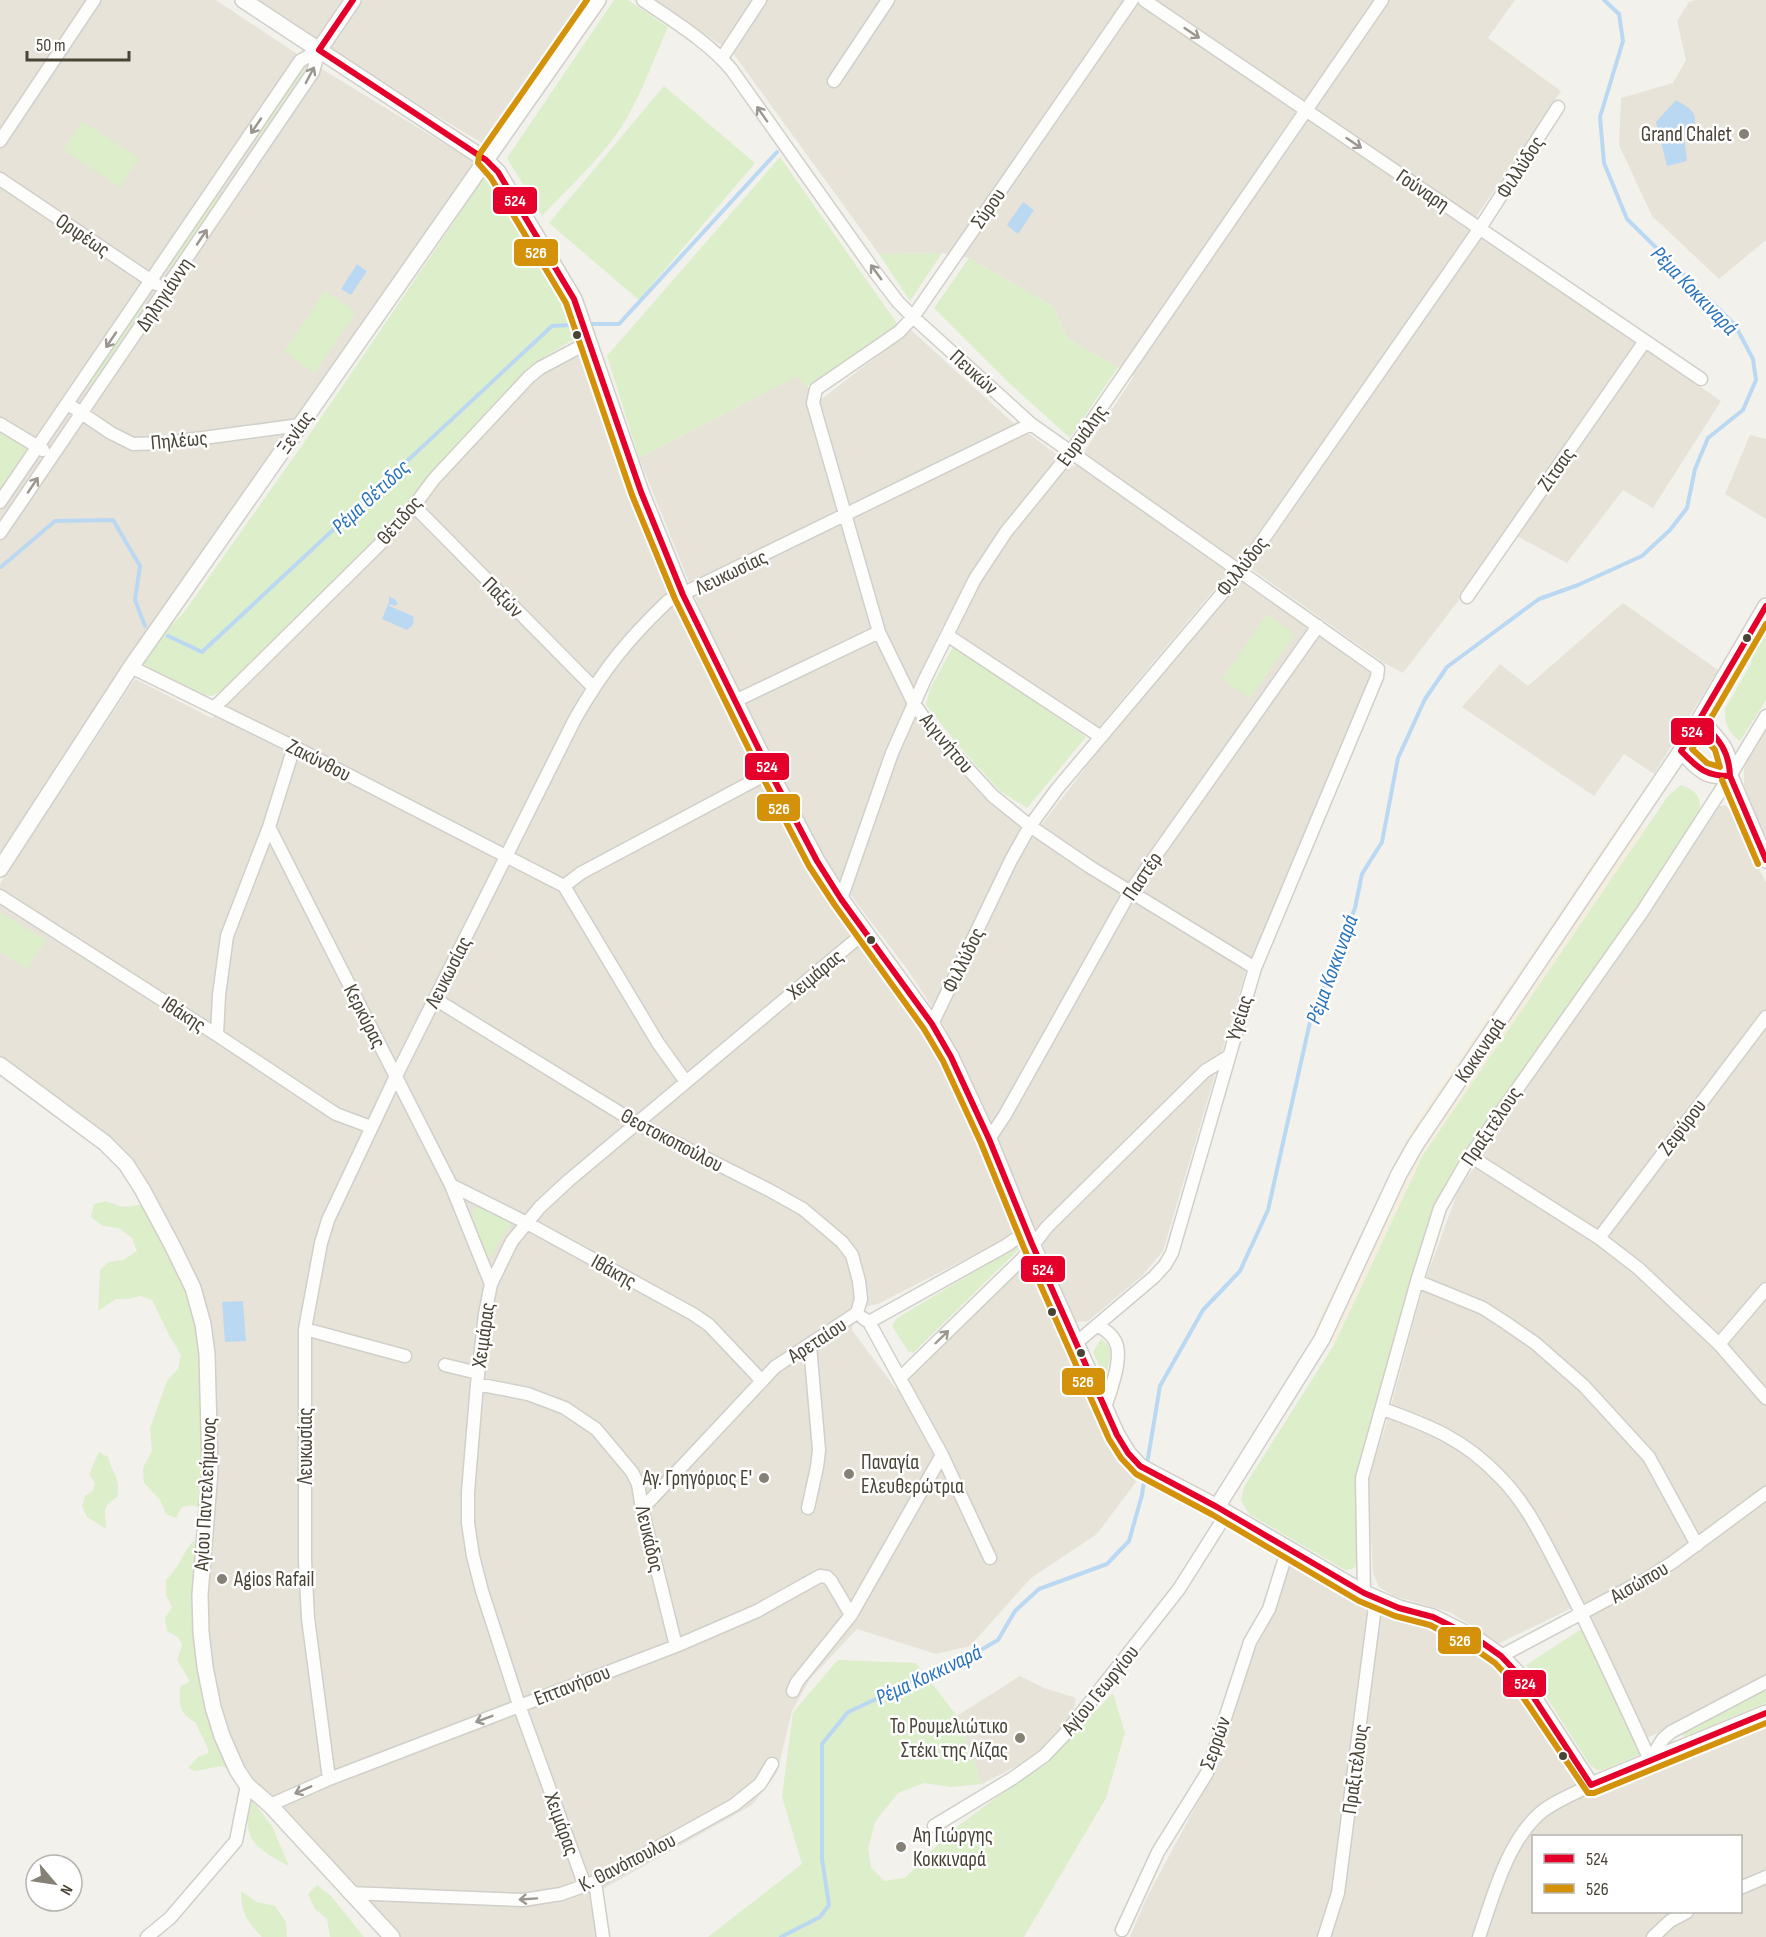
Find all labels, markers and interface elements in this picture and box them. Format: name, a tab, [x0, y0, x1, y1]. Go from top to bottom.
scale bar	[27, 24, 129, 62]
one-way arrow	[1184, 27, 1200, 39]
text: 50 m	[36, 35, 66, 56]
one-way arrow	[304, 67, 316, 84]
one-way arrow	[756, 106, 768, 122]
one-way arrow	[250, 118, 262, 134]
place label: Grand Chalet	[1641, 122, 1732, 147]
marker: Grand Chalet	[1737, 127, 1751, 141]
street label: Φιλλύδος	[1491, 131, 1550, 203]
one-way arrow	[1345, 137, 1361, 149]
street label: Γούναρη	[1391, 164, 1454, 217]
street label: Σύρου	[966, 183, 1011, 233]
line badge: 524	[492, 186, 538, 215]
text: 524	[504, 192, 526, 211]
street label: Ορφέως	[51, 208, 115, 263]
one-way arrow	[196, 229, 208, 246]
line badge: 526	[513, 238, 559, 267]
water label: Ρέμα Κοκκιναρά	[1645, 241, 1743, 341]
text: 526	[525, 244, 547, 263]
street label: Δηληγιάννη	[131, 253, 198, 336]
one-way arrow	[869, 265, 882, 281]
unlabelled marker	[571, 329, 583, 341]
one-way arrow	[105, 331, 117, 347]
street label: Πευκών	[945, 344, 1003, 400]
street label: Ευρυάλης	[1052, 400, 1113, 471]
street label: Ξενίας	[272, 406, 319, 459]
street label: Πηλέως	[150, 426, 208, 455]
street label: Ζίτσας	[1532, 443, 1580, 496]
water label: Ρέμα Θέτιδος	[326, 453, 414, 539]
one-way arrow	[27, 477, 39, 493]
street label: Θέτιδος	[371, 490, 427, 550]
street label: Φιλλύδος	[1211, 531, 1274, 601]
street label: Λευκωσίας	[690, 544, 771, 601]
street label: Παξών	[477, 572, 528, 623]
unlabelled marker	[1741, 632, 1753, 644]
street label: Αιγινήτου	[914, 708, 979, 778]
line badge: 524	[1670, 717, 1715, 746]
text: 524	[1681, 723, 1703, 742]
street label: Ζακύνθου	[282, 734, 355, 787]
line badge: 524	[744, 752, 790, 781]
text: 524	[756, 758, 778, 777]
line badge: 526	[756, 793, 801, 822]
text: 526	[768, 800, 790, 819]
street label: Παστέρ	[1117, 847, 1168, 905]
water label: Ρέμα Κοκκιναρά	[1300, 911, 1365, 1028]
street label: Φιλλύδος	[937, 923, 990, 997]
street label: Λευκωσίας	[419, 932, 477, 1013]
unlabelled marker	[865, 934, 877, 946]
street label: Χειμάρας	[782, 944, 848, 1006]
street label: Κερκύρας	[338, 980, 391, 1052]
street label: Ιθάκης	[157, 991, 211, 1038]
street label: Υγείας	[1221, 992, 1258, 1044]
street label: Κοκκιναρά	[1450, 1013, 1511, 1087]
street label: Πραξιτέλους	[1456, 1082, 1527, 1171]
street label: Ζεφύρου	[1653, 1094, 1712, 1160]
street label: Θεοτοκοπούλου	[616, 1103, 727, 1178]
street label: Ιθάκης	[587, 1249, 641, 1294]
line badge: 524	[1020, 1255, 1066, 1283]
text: 524	[1032, 1261, 1054, 1280]
street label: Χειμάρας	[466, 1301, 500, 1370]
unlabelled marker	[1046, 1306, 1058, 1318]
street label: Αρεταίου	[782, 1312, 851, 1369]
one-way arrow	[935, 1330, 950, 1344]
unlabelled marker	[1075, 1347, 1087, 1359]
line badge: 526	[1061, 1367, 1106, 1396]
text: 526	[1072, 1373, 1094, 1392]
street label: Λευκωσίας	[293, 1408, 318, 1485]
street label: Αγίου Παντελεήμονος	[189, 1416, 222, 1573]
place label: Παναγία Ελευθερώτρια	[861, 1450, 964, 1499]
place label: Αγ. Γρηγόριος Ε'	[642, 1466, 752, 1491]
marker: Παναγία Ελευθερώτρια	[842, 1467, 856, 1481]
marker: Αγ. Γρηγόριος Ε'	[757, 1471, 771, 1485]
street label: Λευκάδος	[629, 1502, 669, 1575]
street label: Αισώπου	[1605, 1556, 1673, 1609]
place label: Agios Rafail	[233, 1567, 314, 1592]
marker: Agios Rafail	[215, 1572, 229, 1586]
line badge: 526	[1437, 1626, 1482, 1655]
text: 526	[1449, 1632, 1471, 1651]
water label: Ρέμα Κοκκιναρά	[871, 1639, 986, 1712]
street label: Αγίου Γεωργίου	[1056, 1640, 1144, 1741]
street label: Επτανήσου	[531, 1660, 614, 1711]
line badge: 524	[1502, 1669, 1547, 1698]
text: 524	[1514, 1675, 1536, 1694]
one-way arrow	[475, 1714, 494, 1725]
place label: Το Ρουμελιώτικο Στέκι της Λίζας	[890, 1714, 1008, 1763]
street label: Σερρών	[1195, 1714, 1236, 1773]
street label: Πραξιτέλους	[1337, 1723, 1374, 1816]
marker: Το Ρουμελιώτικο Στέκι της Λίζας	[1013, 1731, 1027, 1745]
unlabelled marker	[1557, 1750, 1569, 1762]
one-way arrow	[294, 1785, 312, 1797]
street label: Χειμάρας	[538, 1788, 584, 1859]
place label: Αη Γιώργης Κοκκιναρά	[912, 1823, 993, 1872]
street label: Κ. Θανόπουλου	[575, 1827, 680, 1897]
legend	[1532, 1835, 1742, 1913]
marker: Αη Γιώργης Κοκκιναρά	[894, 1840, 908, 1854]
text: 524	[1586, 1849, 1609, 1870]
north arrow	[24, 1853, 84, 1913]
text: 526	[1586, 1879, 1609, 1900]
text: N	[55, 1881, 76, 1898]
one-way arrow	[518, 1894, 538, 1905]

